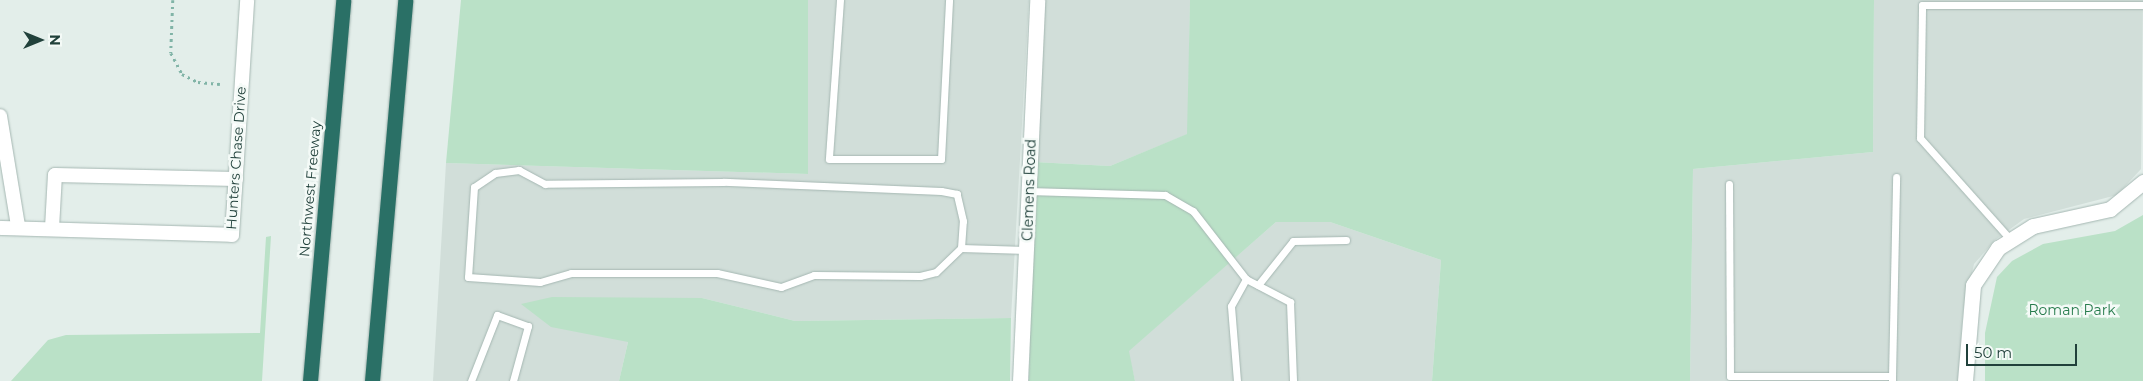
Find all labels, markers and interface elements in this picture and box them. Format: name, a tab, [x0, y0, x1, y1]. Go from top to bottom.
north arrow	[15, 15, 65, 65]
text: N	[46, 34, 64, 46]
street label: Hunters Chase Drive	[223, 86, 249, 230]
street label: Northwest Freeway	[296, 120, 324, 258]
street label: Clemens Road	[1019, 139, 1039, 241]
park label: Roman Park	[2028, 302, 2116, 318]
scale bar	[1968, 334, 2079, 366]
text: 50 m	[1974, 343, 2012, 362]

